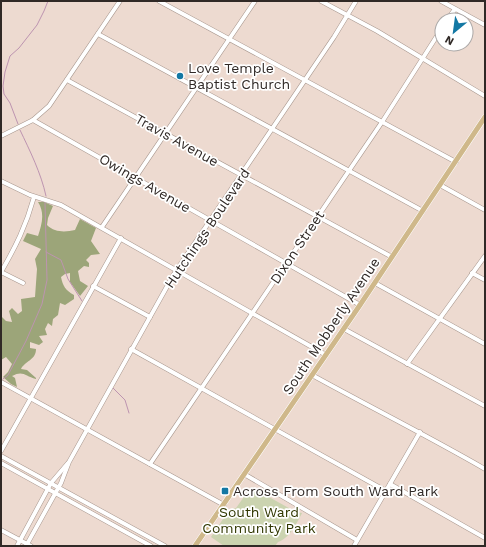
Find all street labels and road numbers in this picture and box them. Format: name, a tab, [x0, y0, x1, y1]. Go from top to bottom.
street label: Travis Avenue	[133, 111, 221, 169]
street label: Owings Avenue	[96, 150, 194, 216]
street label: Hutchings Boulevard	[161, 165, 253, 291]
street label: Dixon Street	[267, 207, 327, 287]
street label: South Mobberly Avenue	[279, 255, 383, 397]

